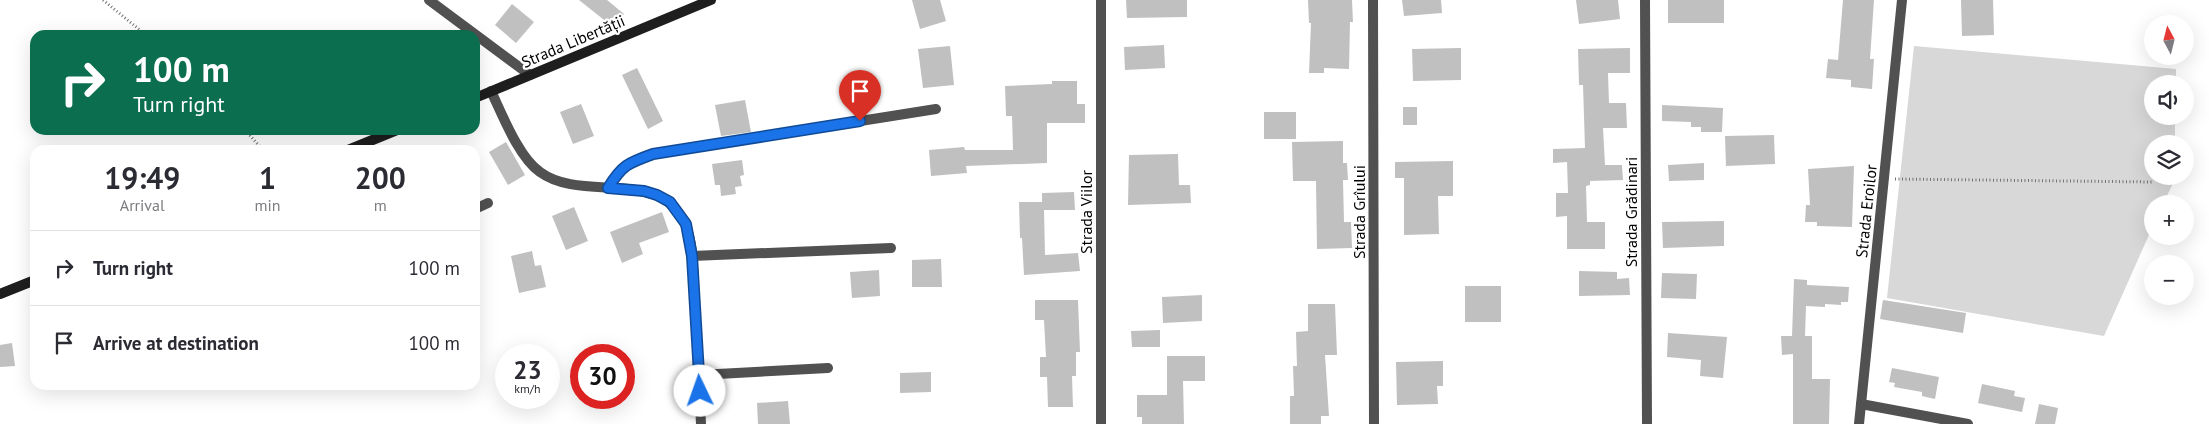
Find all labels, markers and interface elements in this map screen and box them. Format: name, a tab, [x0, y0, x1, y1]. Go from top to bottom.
street label: Strada Libertății	[518, 10, 628, 72]
north arrow	[2144, 15, 2194, 65]
map controls	[2144, 15, 2194, 305]
text: 100 m	[133, 46, 230, 92]
icon: right	[50, 50, 115, 115]
pin	[839, 70, 881, 121]
button: sound	[2144, 75, 2194, 125]
icon: arrive	[846, 77, 874, 105]
text: Turn right	[133, 90, 225, 118]
button: layers	[2144, 135, 2194, 185]
street label: Strada Grădinari	[1621, 157, 1641, 267]
text: 19:49	[104, 158, 180, 197]
text: 1	[259, 158, 276, 197]
text: 200	[355, 158, 406, 197]
street label: Strada Eroilor	[1851, 163, 1881, 259]
street label: Strada Grîului	[1349, 165, 1369, 259]
street label: Strada Viilor	[1076, 169, 1096, 254]
text: Arrival	[120, 195, 165, 215]
text: min	[255, 195, 281, 215]
text: m	[374, 195, 387, 215]
button: +	[2144, 195, 2194, 245]
icon: right	[50, 254, 78, 282]
button: −	[2144, 255, 2194, 305]
text: Turn right	[93, 256, 173, 280]
text: 100 m	[408, 256, 460, 280]
icon: arrive	[50, 329, 78, 357]
text: Arrive at destination	[93, 331, 259, 355]
text: 100 m	[408, 331, 460, 355]
speed limit sign: 30	[570, 344, 635, 409]
text: 23	[513, 354, 542, 386]
position arrow	[673, 364, 725, 416]
text: km/h	[514, 381, 541, 396]

